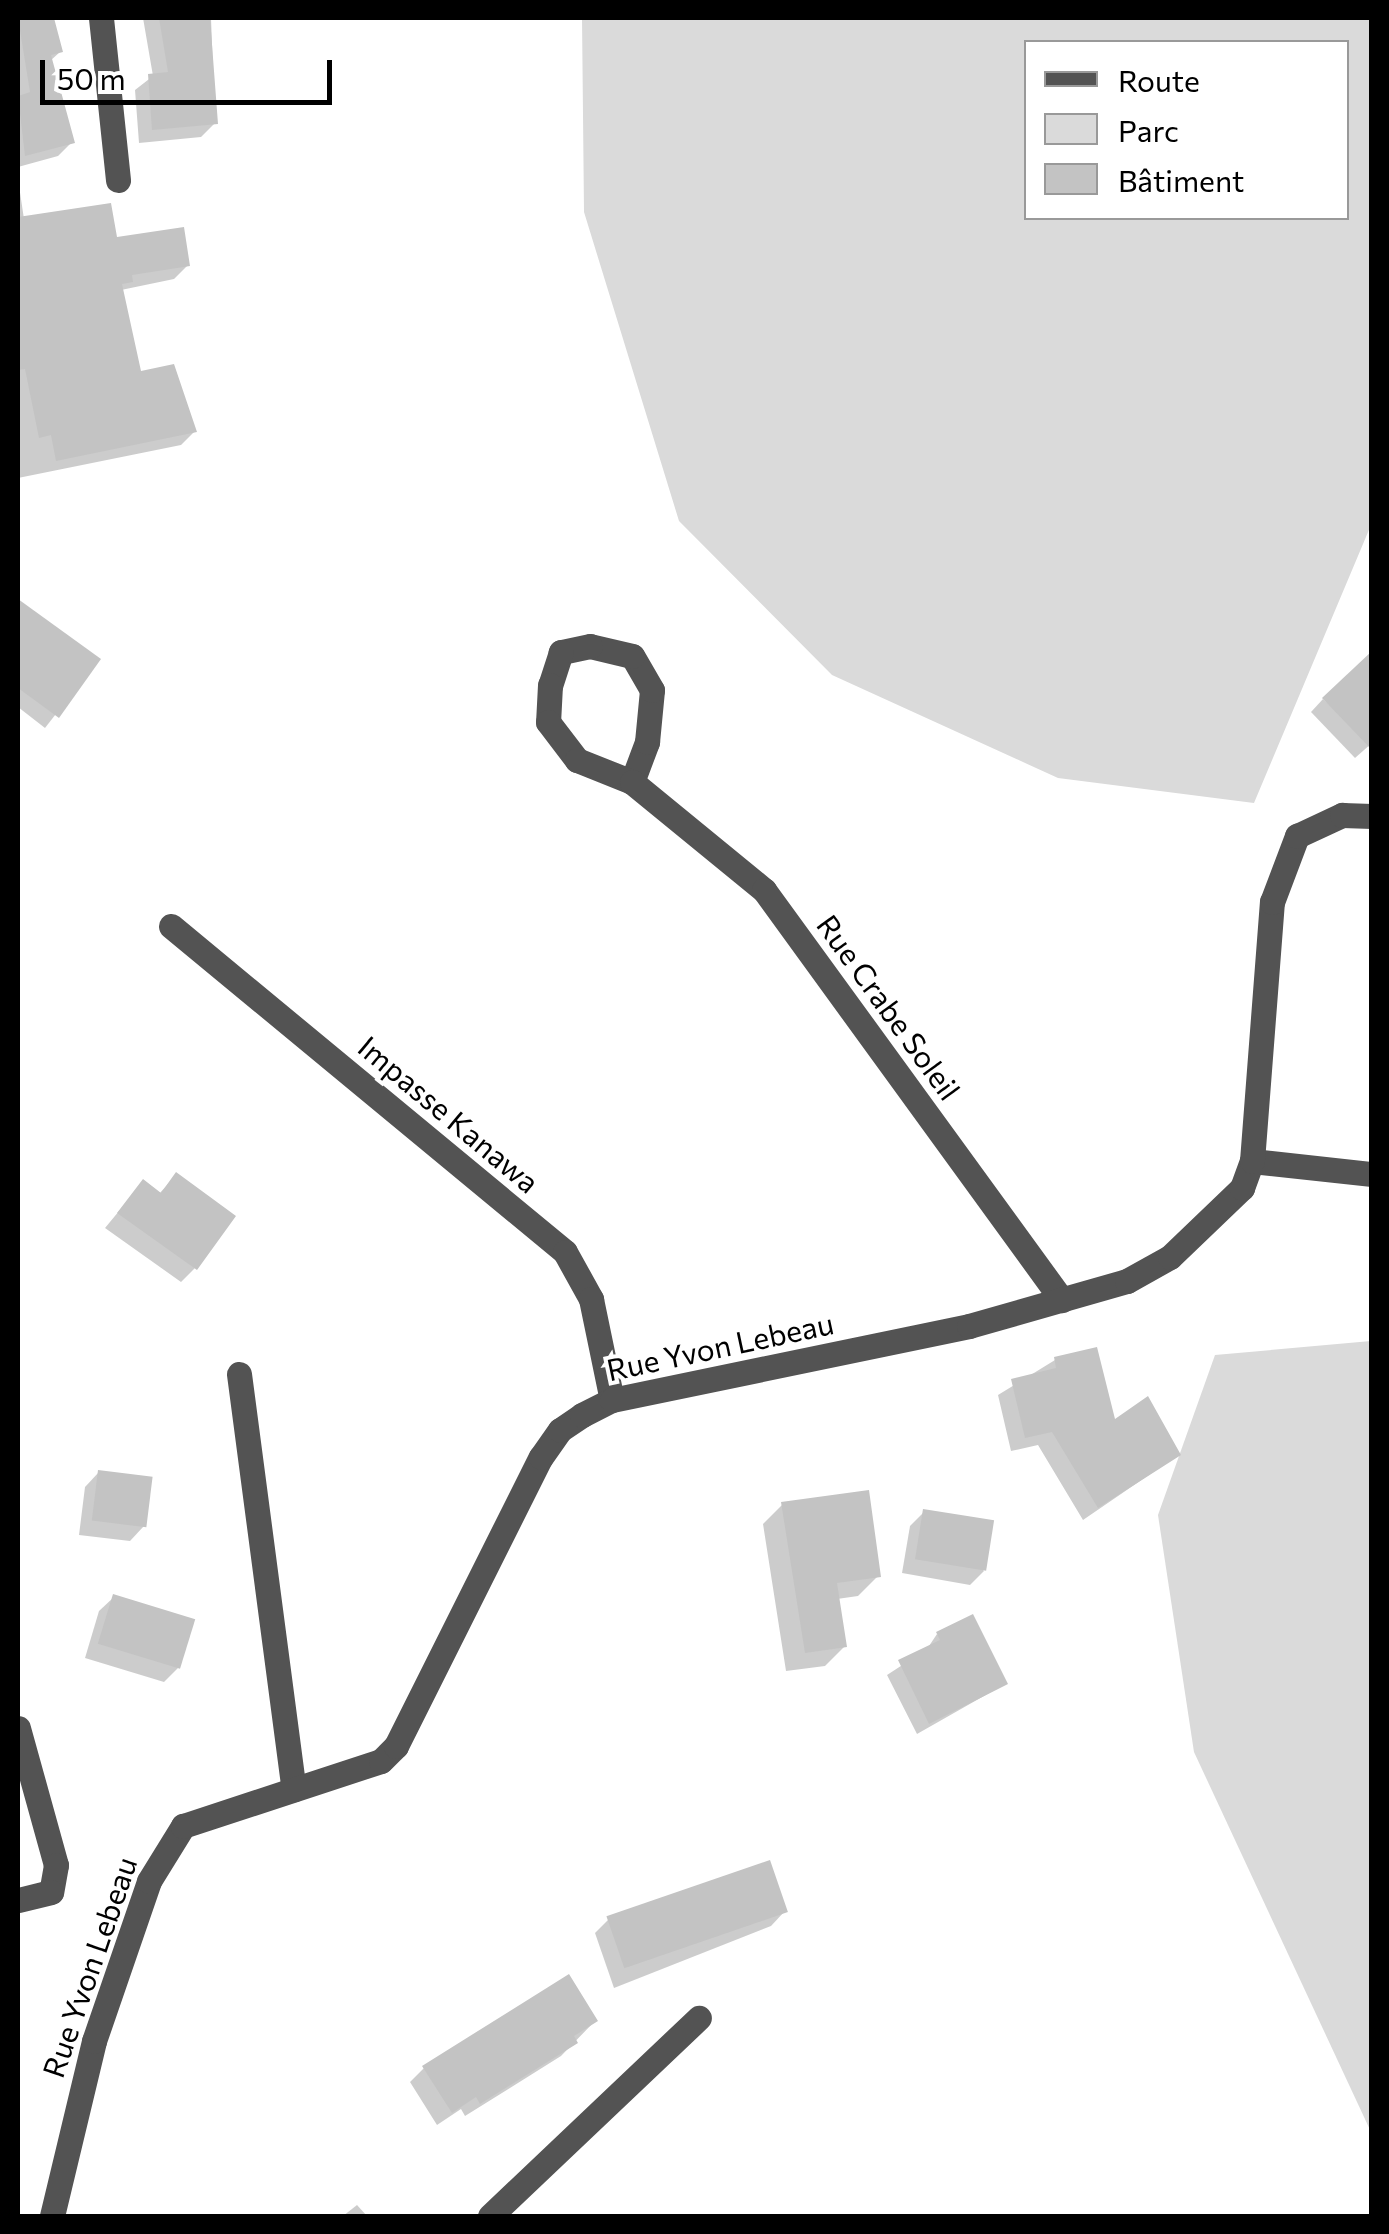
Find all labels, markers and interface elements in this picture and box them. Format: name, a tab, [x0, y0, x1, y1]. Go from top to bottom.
scale bar	[45, 40, 338, 102]
legend	[1024, 40, 1349, 220]
text: 50 m	[57, 59, 126, 96]
text: Route	[1118, 61, 1200, 98]
text: Parc	[1118, 111, 1179, 148]
text: Bâtiment	[1118, 161, 1244, 198]
street label: Rue Crabe Soleil	[810, 908, 968, 1106]
street label: Impasse Kanawa	[351, 1028, 547, 1200]
street label: Rue Yvon Lebeau	[603, 1304, 837, 1388]
street label: Rue Yvon Lebeau	[34, 1852, 144, 2082]

